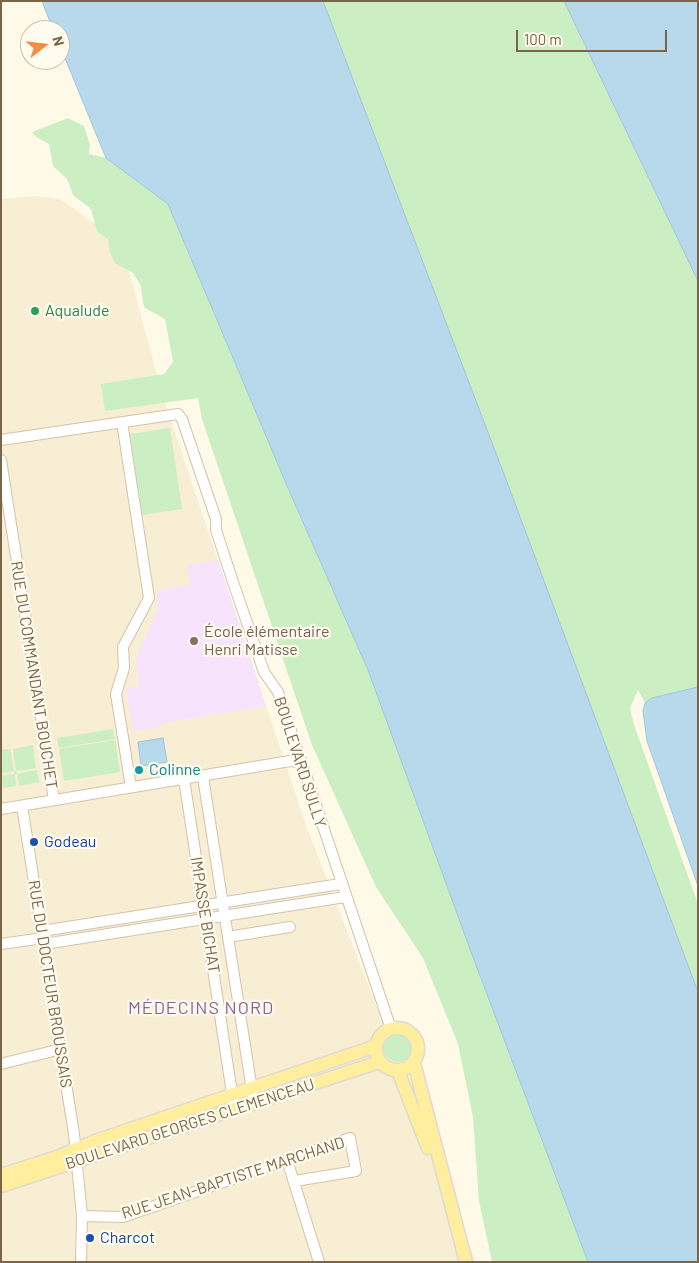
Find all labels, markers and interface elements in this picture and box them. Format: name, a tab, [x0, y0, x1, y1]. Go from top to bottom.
north arrow	[20, 20, 70, 70]
scale bar	[519, 20, 670, 52]
text: 100 m	[524, 30, 562, 48]
text: N	[49, 34, 68, 48]
place label: Aqualude	[45, 301, 109, 321]
marker: Aqualude	[29, 305, 41, 317]
street label: RUE DU COMMANDANT BOUCHET	[6, 560, 62, 790]
place label: École élémentaire Henri Matisse	[204, 622, 329, 660]
marker: École élémentaire Henri Matisse	[188, 635, 200, 647]
street label: BOULEVARD SULLY	[270, 694, 330, 830]
place label: Colinne	[149, 760, 201, 780]
marker: Colinne	[133, 764, 145, 776]
place label: Godeau	[44, 832, 96, 852]
marker: Godeau	[28, 836, 40, 848]
street label: IMPASSE BICHAT	[186, 855, 224, 975]
street label: RUE DU DOCTEUR BROUSSAIS	[24, 879, 76, 1089]
district label: MÉDECINS NORD	[126, 997, 276, 1019]
street label: BOULEVARD GEORGES CLEMENCEAU	[63, 1075, 317, 1173]
street label: RUE JEAN-BAPTISTE MARCHAND	[119, 1133, 347, 1223]
place label: Charcot	[100, 1228, 155, 1248]
marker: Charcot	[84, 1232, 96, 1244]

